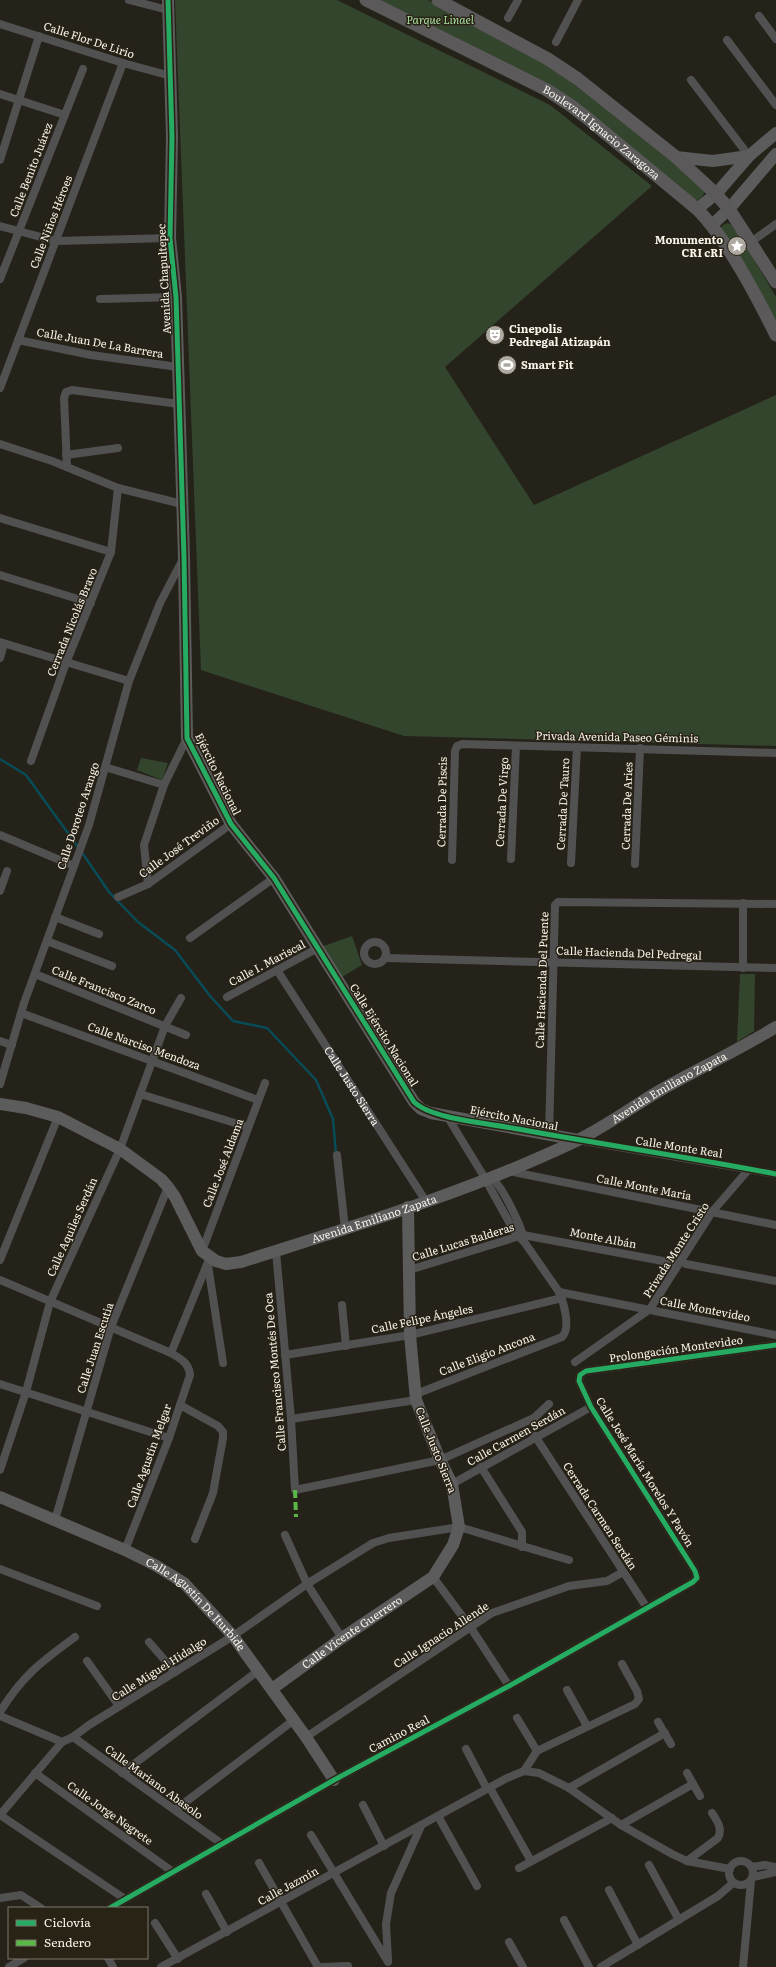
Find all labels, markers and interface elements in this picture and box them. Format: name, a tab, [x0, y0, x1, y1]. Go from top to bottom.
park label: Parque Linael	[406, 11, 475, 27]
street label: Calle Flor De Lirio	[42, 17, 137, 61]
street label: Boulevard Ignacio Zaragoza	[540, 80, 664, 183]
street label: Calle Benito Juárez	[5, 120, 56, 219]
street label: Calle Niños Héroes	[25, 173, 75, 271]
street label: Avenida Chapultepec	[152, 223, 174, 335]
place label: Monumento CRI cRI	[655, 231, 723, 260]
place icon: Monumento CRI cRI	[726, 235, 748, 257]
place label: Cinepolis Pedregal Atizapán	[509, 320, 611, 349]
street label: Calle Juan De La Barrera	[36, 323, 165, 361]
theatre icon: Cinepolis Pedregal Atizapán	[484, 324, 506, 346]
sports icon: Smart Fit	[496, 354, 518, 376]
place label: Smart Fit	[521, 356, 574, 372]
street label: Cerrada Nicolás Bravo	[42, 565, 100, 678]
street label: Privada Avenida Paseo Géminis	[535, 727, 699, 745]
street label: Ejército Nacional	[192, 730, 246, 818]
street label: Cerrada De Piscis	[432, 757, 450, 847]
street label: Cerrada De Virgo	[491, 757, 511, 847]
street label: Cerrada De Tauro	[552, 757, 572, 850]
street label: Calle Doroteo Arango	[52, 760, 102, 871]
street label: Cerrada De Aries	[616, 762, 636, 850]
street label: Calle José Treviño	[135, 812, 222, 881]
street label: Calle Hacienda Del Puente	[531, 911, 551, 1049]
street label: Calle I. Mariscal	[225, 935, 308, 989]
street label: Calle Hacienda Del Pedregal	[556, 941, 703, 963]
street label: Calle Francisco Zarco	[50, 961, 159, 1017]
street label: Calle Ejército Nacional	[347, 980, 423, 1089]
street label: Calle Narciso Mendoza	[86, 1017, 203, 1073]
street label: Calle Justo Sierra	[321, 1043, 384, 1128]
street label: Avenida Emiliano Zapata	[608, 1047, 729, 1126]
street label: Ejército Nacional	[469, 1101, 560, 1134]
street label: Calle José Aldama	[198, 1116, 246, 1210]
street label: Calle Monte Real	[634, 1131, 724, 1161]
street label: Calle Monte María	[595, 1169, 693, 1203]
street label: Calle Aquiles Serdán	[42, 1174, 100, 1279]
street label: Avenida Emiliano Zapata	[309, 1190, 439, 1246]
street label: Privada Monte Cristo	[638, 1199, 712, 1300]
street label: Calle Lucas Balderas	[410, 1218, 516, 1264]
street label: Monte Albán	[568, 1223, 638, 1251]
street label: Calle Montevideo	[659, 1291, 752, 1325]
street label: Calle Francisco Montés De Oca	[259, 1292, 289, 1452]
street label: Calle Felipe Ángeles	[370, 1299, 474, 1337]
street label: Calle Juan Escutia	[72, 1300, 116, 1395]
street label: Calle Eligio Ancona	[436, 1327, 537, 1379]
street label: Prolongación Montevideo	[608, 1331, 744, 1365]
street label: Calle José María Morelos Y Pavón	[593, 1393, 699, 1549]
street label: Calle Agustín Melgar	[122, 1401, 175, 1510]
street label: Calle Carmen Serdán	[463, 1401, 568, 1469]
street label: Calle Justo Sierra	[412, 1404, 462, 1495]
street label: Cerrada Carmen Serdán	[560, 1458, 642, 1573]
street label: Calle Agustín De Iturbide	[144, 1553, 250, 1654]
street label: Calle Vicente Guerrero	[298, 1591, 405, 1672]
street label: Calle Ignacio Allende	[390, 1597, 491, 1671]
street label: Calle Miguel Hidalgo	[108, 1632, 209, 1704]
street label: Camino Real	[365, 1710, 432, 1756]
street label: Calle Mariano Abasolo	[102, 1740, 207, 1822]
street label: Calle Jorge Negrete	[65, 1777, 157, 1848]
street label: Calle Jazmín	[254, 1862, 321, 1908]
legend	[8, 1907, 148, 1959]
text: Ciclovía	[44, 1913, 91, 1931]
text: Sendero	[44, 1933, 91, 1951]

